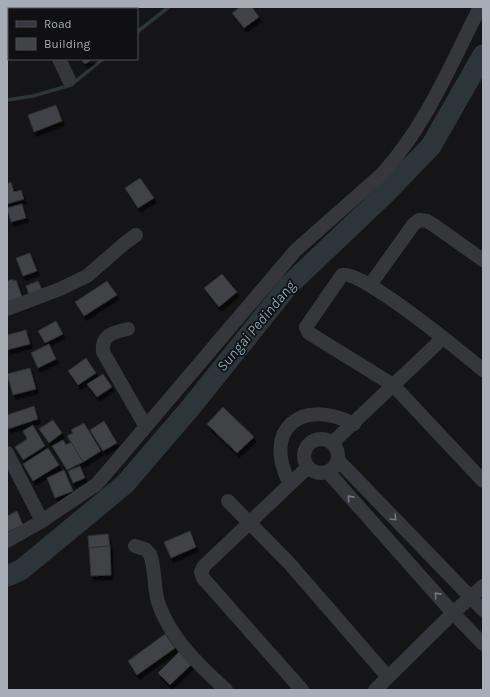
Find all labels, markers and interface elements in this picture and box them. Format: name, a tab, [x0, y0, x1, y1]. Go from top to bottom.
legend	[8, 8, 138, 60]
text: Road	[44, 17, 72, 31]
text: Building	[44, 37, 91, 51]
water label: Sungai Pedindang	[213, 276, 300, 375]
one-way arrow	[348, 495, 355, 503]
one-way arrow	[389, 513, 397, 521]
one-way arrow	[434, 592, 442, 600]

